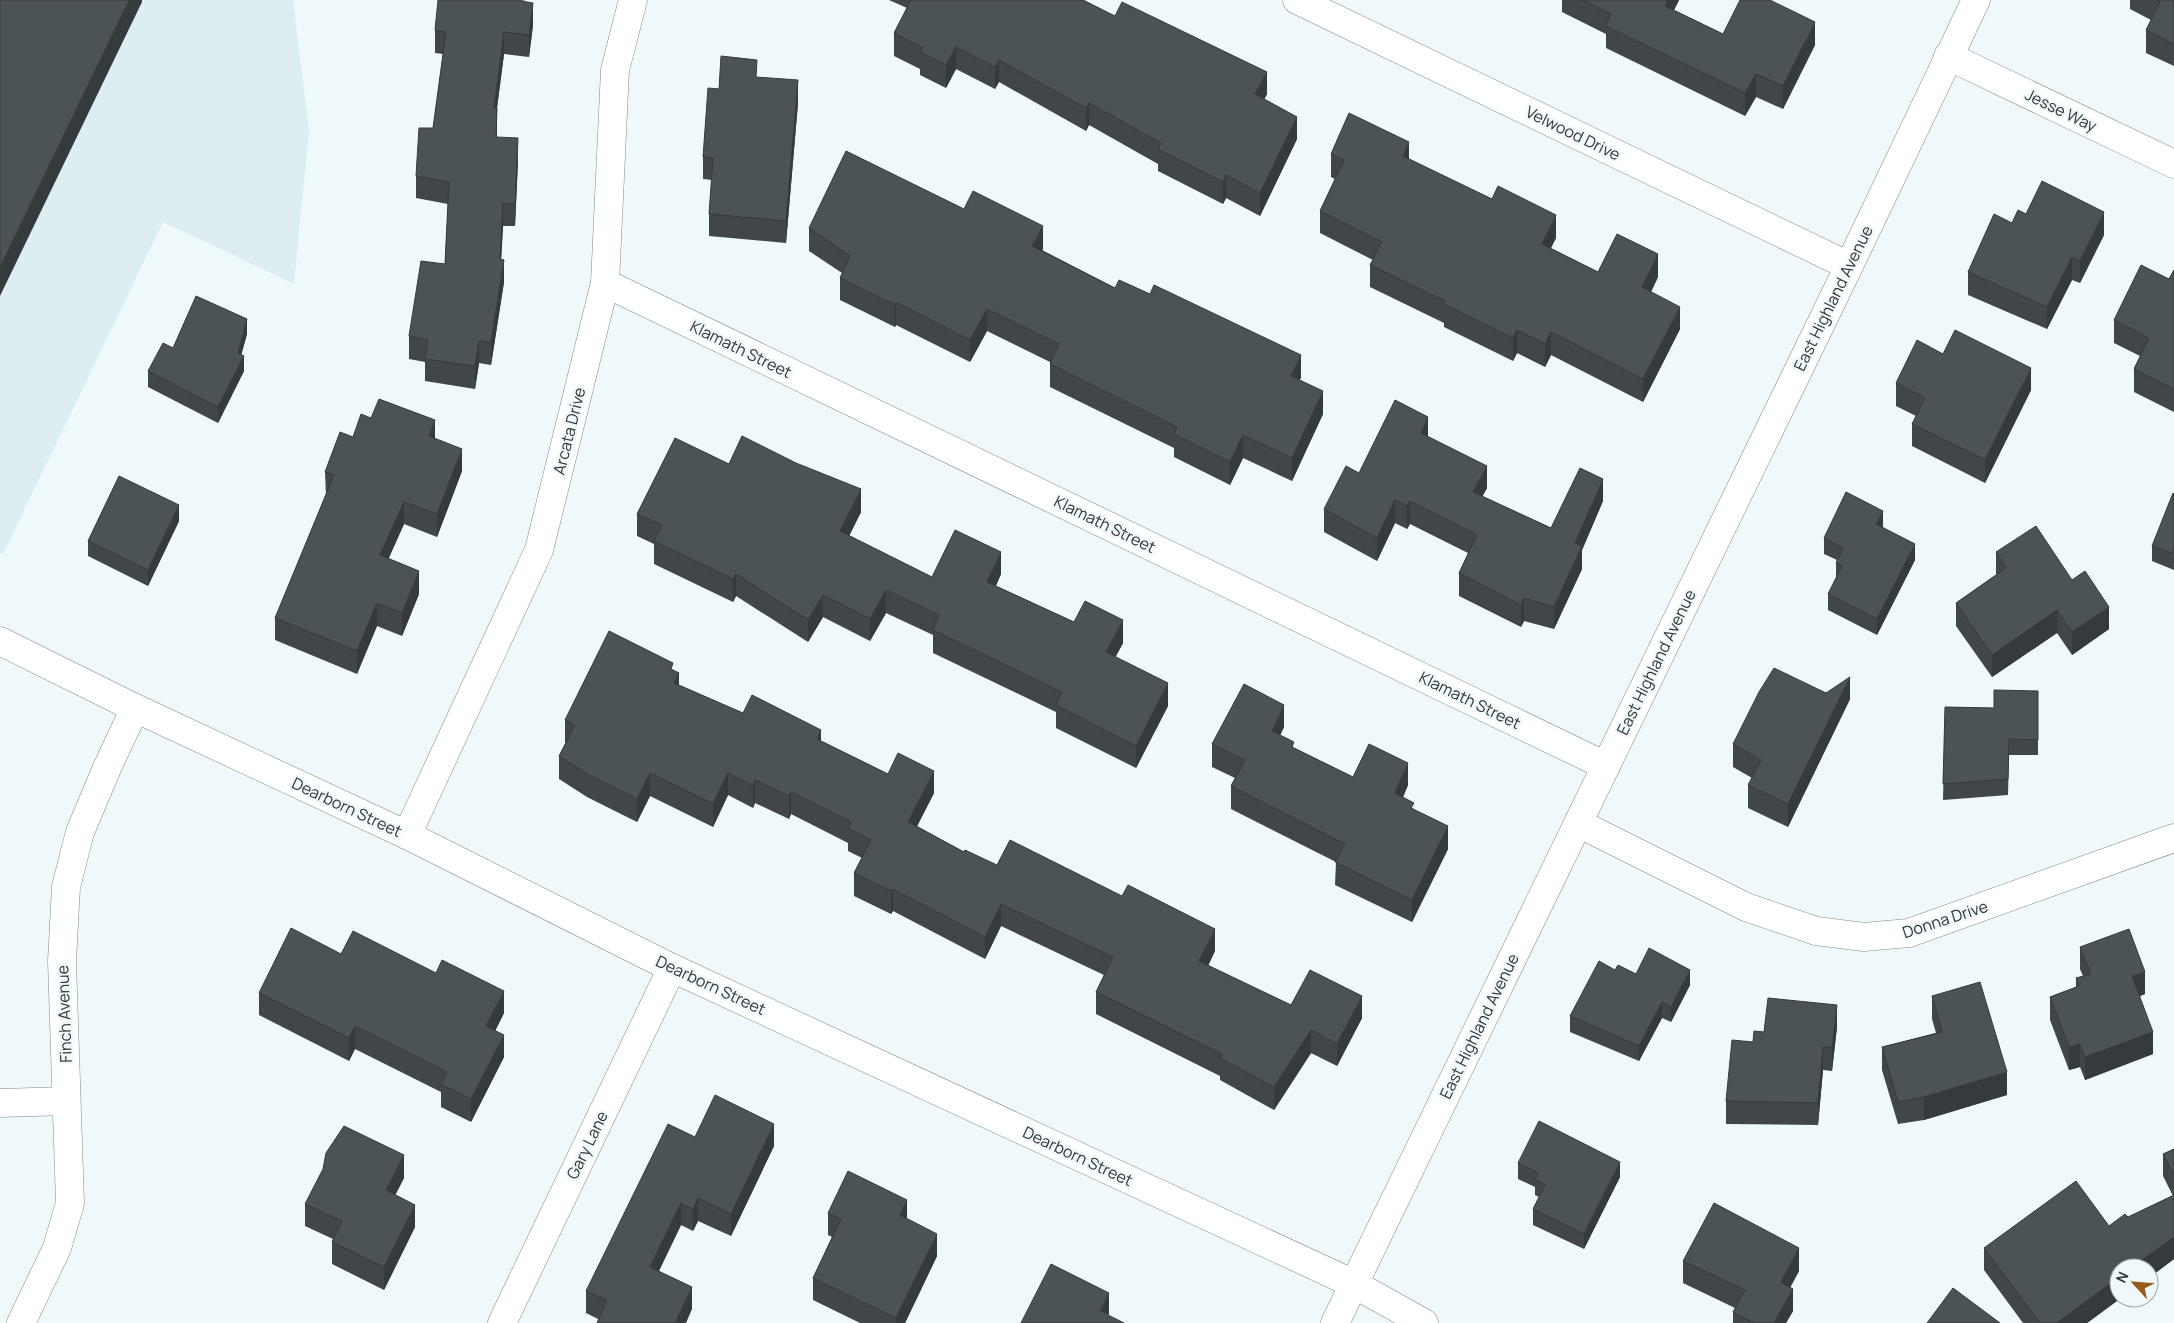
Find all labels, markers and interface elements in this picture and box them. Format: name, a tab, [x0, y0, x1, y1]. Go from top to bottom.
street label: Jesse Way	[2021, 83, 2101, 137]
street label: Velwood Drive	[1522, 101, 1624, 165]
street label: East Highland Avenue	[1788, 222, 1878, 374]
street label: Klamath Street	[686, 315, 796, 383]
street label: Arcata Drive	[548, 385, 590, 477]
street label: Klamath Street	[1050, 490, 1160, 558]
street label: East Highland Avenue	[1611, 586, 1701, 738]
street label: Klamath Street	[1415, 666, 1525, 734]
street label: Dearborn Street	[288, 772, 406, 842]
street label: Donna Drive	[1899, 895, 1991, 943]
street label: Dearborn Street	[652, 950, 770, 1020]
street label: East Highland Avenue	[1434, 950, 1524, 1102]
street label: Finch Avenue	[51, 965, 77, 1063]
street label: Gary Lane	[561, 1107, 613, 1183]
street label: Dearborn Street	[1019, 1121, 1137, 1191]
north arrow	[2109, 1258, 2159, 1308]
text: N	[2111, 1268, 2133, 1286]

